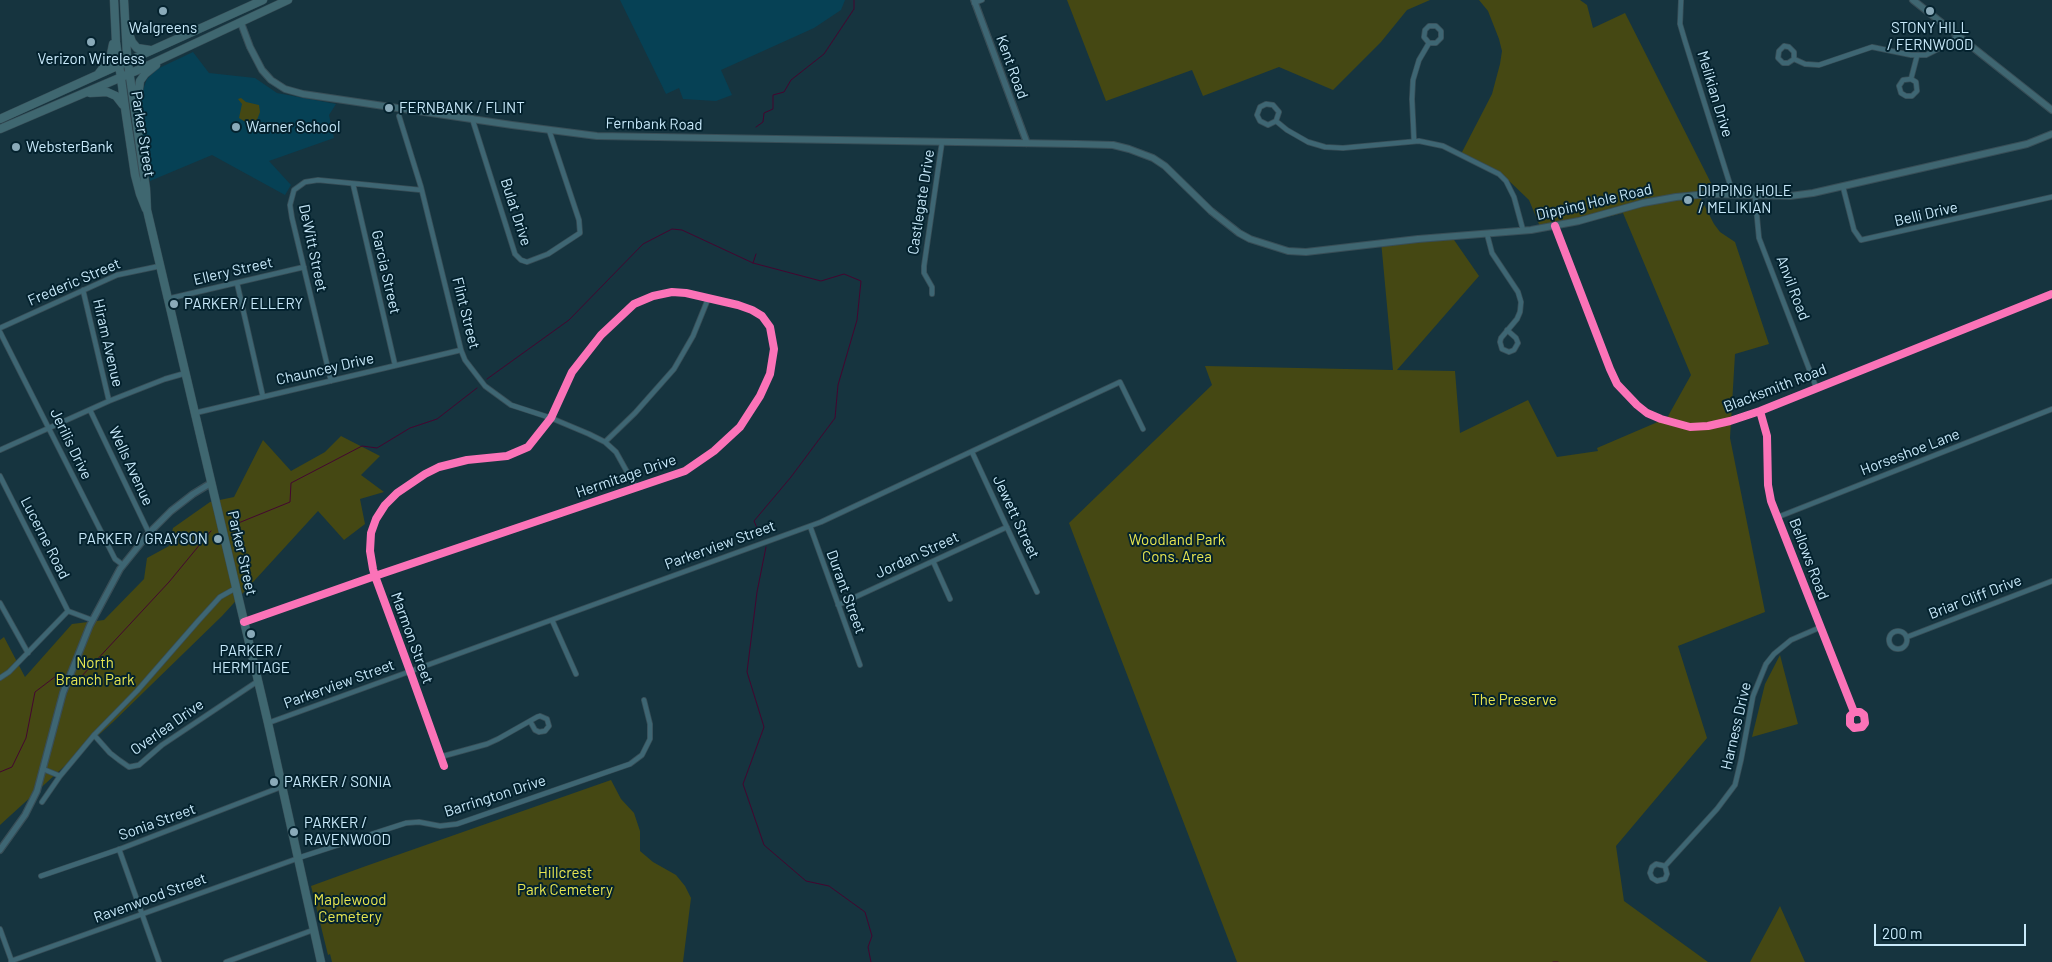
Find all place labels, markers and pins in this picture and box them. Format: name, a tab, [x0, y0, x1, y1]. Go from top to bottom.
marker: Walgreens	[157, 5, 169, 17]
marker: STONY HILL / FERNWOOD	[1924, 5, 1936, 17]
place label: Walgreens	[129, 19, 197, 37]
place label: STONY HILL / FERNWOOD	[1887, 19, 1973, 54]
marker: Verizon Wireless	[85, 36, 97, 48]
place label: Verizon Wireless	[37, 50, 145, 68]
place label: FERNBANK / FLINT	[399, 99, 525, 117]
marker: FERNBANK / FLINT	[383, 102, 395, 114]
place label: Warner School	[246, 118, 340, 136]
marker: Warner School	[230, 121, 242, 133]
place label: WebsterBank	[26, 138, 113, 156]
marker: WebsterBank	[10, 141, 22, 153]
place label: DIPPING HOLE / MELIKIAN	[1698, 182, 1792, 217]
marker: DIPPING HOLE / MELIKIAN	[1682, 194, 1694, 206]
place label: PARKER / ELLERY	[184, 295, 303, 313]
marker: PARKER / ELLERY	[168, 298, 180, 310]
place label: PARKER / GRAYSON	[78, 530, 208, 548]
marker: PARKER / GRAYSON	[212, 533, 224, 545]
marker: PARKER / HERMITAGE	[245, 628, 257, 640]
place label: PARKER / HERMITAGE	[212, 642, 290, 677]
place label: PARKER / SONIA	[284, 773, 391, 791]
marker: PARKER / SONIA	[268, 776, 280, 788]
place label: PARKER / RAVENWOOD	[304, 814, 391, 849]
marker: PARKER / RAVENWOOD	[288, 826, 300, 838]

